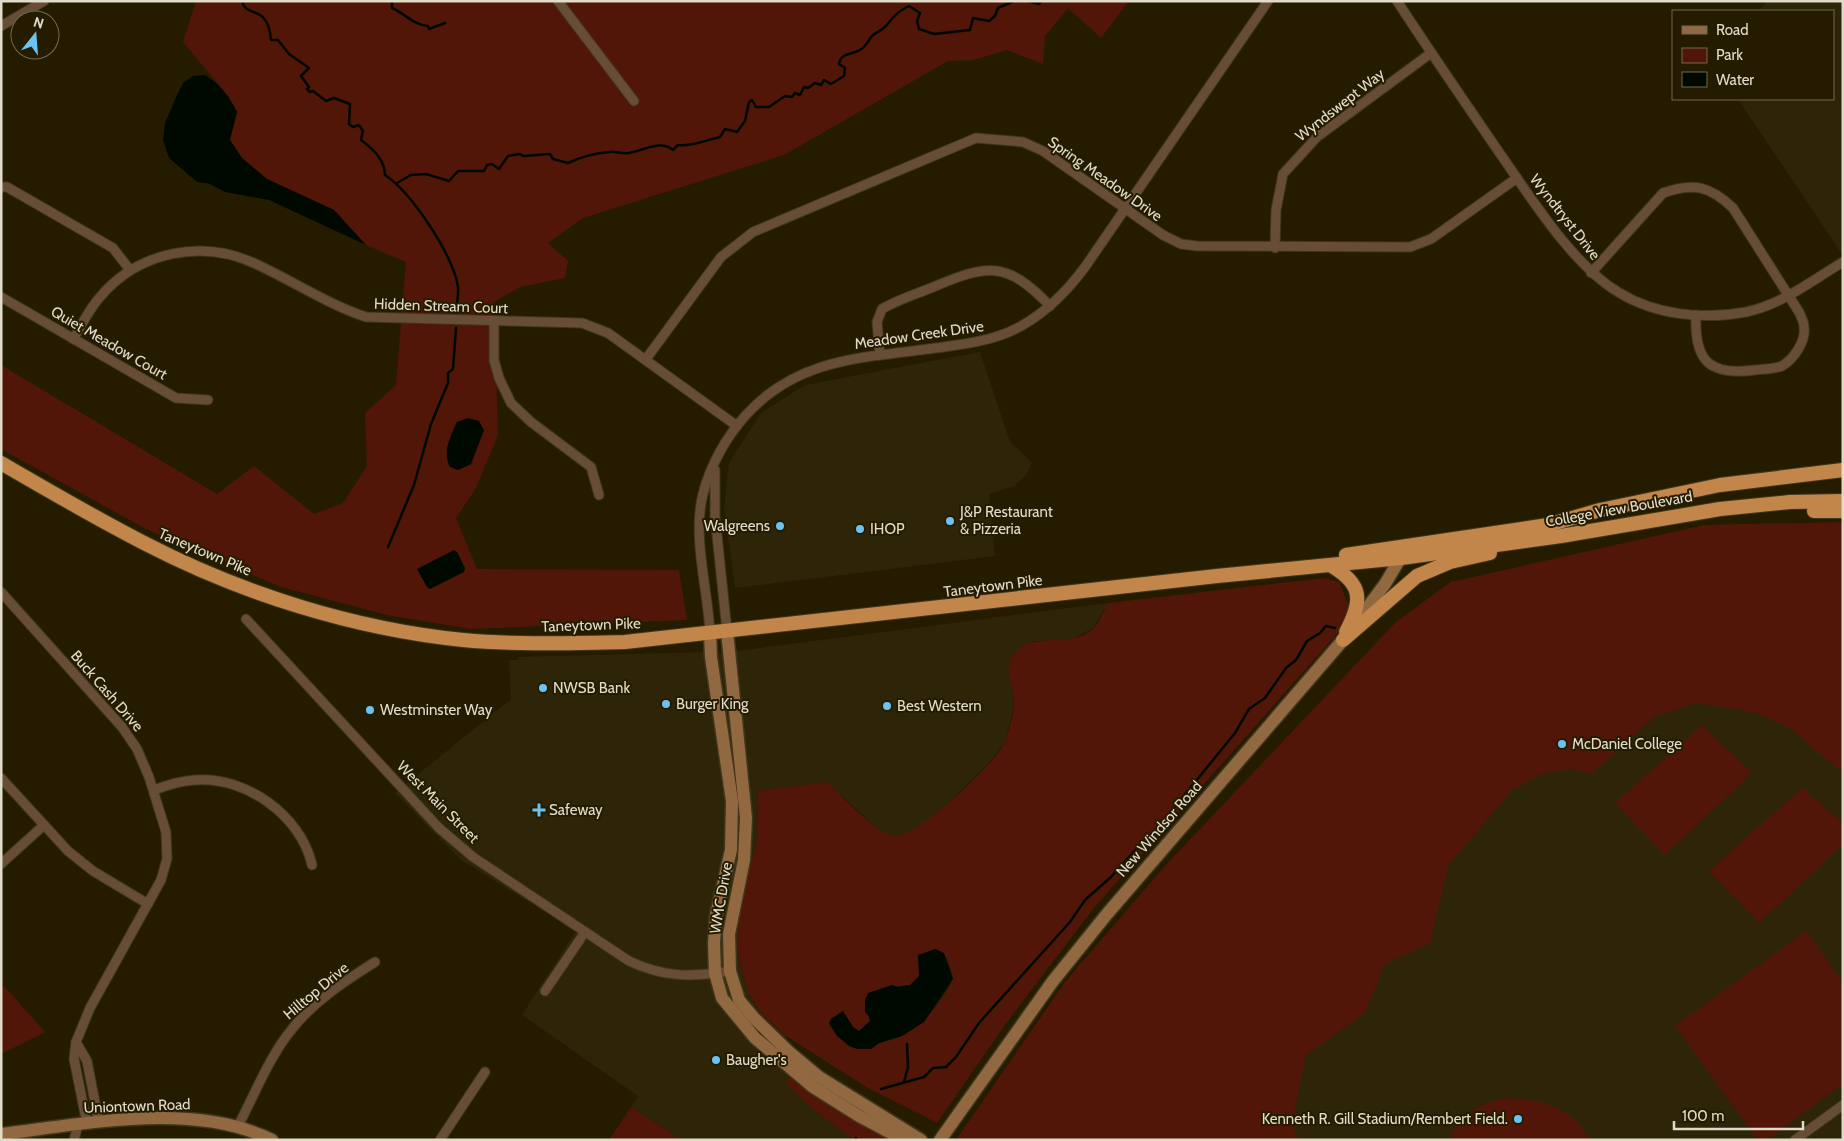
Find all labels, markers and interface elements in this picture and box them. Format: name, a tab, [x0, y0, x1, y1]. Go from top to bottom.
north arrow	[10, 10, 60, 60]
legend	[1672, 10, 1834, 100]
text: N	[31, 13, 46, 33]
text: Road	[1716, 21, 1749, 39]
text: Park	[1716, 46, 1743, 64]
street label: Wyndswept Way	[1292, 64, 1388, 145]
text: Water	[1716, 71, 1754, 89]
street label: Spring Meadow Drive	[1044, 133, 1166, 225]
street label: Wyndtryst Drive	[1526, 171, 1604, 264]
street label: Hidden Stream Court	[374, 295, 508, 317]
street label: Quiet Meadow Court	[48, 302, 170, 384]
street label: Meadow Creek Drive	[853, 317, 985, 353]
street label: College View Boulevard	[1544, 487, 1694, 531]
place label: J&P Restaurant & Pizzeria	[959, 503, 1053, 538]
marker: J&P Restaurant & Pizzeria	[944, 515, 956, 527]
place label: Walgreens	[704, 517, 770, 535]
marker: Walgreens	[774, 520, 786, 532]
place label: IHOP	[870, 520, 905, 538]
marker: IHOP	[854, 523, 866, 535]
street label: Taneytown Pike	[156, 524, 255, 580]
street label: Taneytown Pike	[943, 571, 1044, 601]
street label: Taneytown Pike	[541, 614, 641, 636]
street label: Buck Cash Drive	[67, 647, 147, 735]
place label: NWSB Bank	[553, 679, 630, 697]
marker: NWSB Bank	[537, 682, 549, 694]
place label: Burger King	[676, 695, 749, 713]
place label: Best Western	[897, 697, 982, 715]
marker: Burger King	[660, 698, 672, 710]
marker: Best Western	[881, 700, 893, 712]
place label: Westminster Way	[380, 701, 493, 719]
marker: Westminster Way	[364, 704, 376, 716]
place label: McDaniel College	[1572, 735, 1682, 753]
marker: McDaniel College	[1556, 738, 1568, 750]
street label: West Main Street	[393, 757, 483, 847]
street label: New Windsor Road	[1112, 777, 1206, 881]
place label: Safeway	[549, 801, 603, 819]
marker: Safeway	[533, 804, 545, 816]
street label: WMC Drive	[706, 861, 736, 935]
street label: Hilltop Drive	[280, 958, 352, 1023]
place label: Baugher's	[726, 1051, 787, 1069]
marker: Baugher's	[710, 1054, 722, 1066]
street label: Uniontown Road	[83, 1095, 191, 1117]
scale bar	[1674, 1098, 1803, 1130]
text: 100 m	[1682, 1107, 1724, 1125]
place label: Kenneth R. Gill Stadium/Rembert Field.	[1262, 1110, 1508, 1128]
marker: Kenneth R. Gill Stadium/Rembert Field.	[1512, 1113, 1524, 1125]

